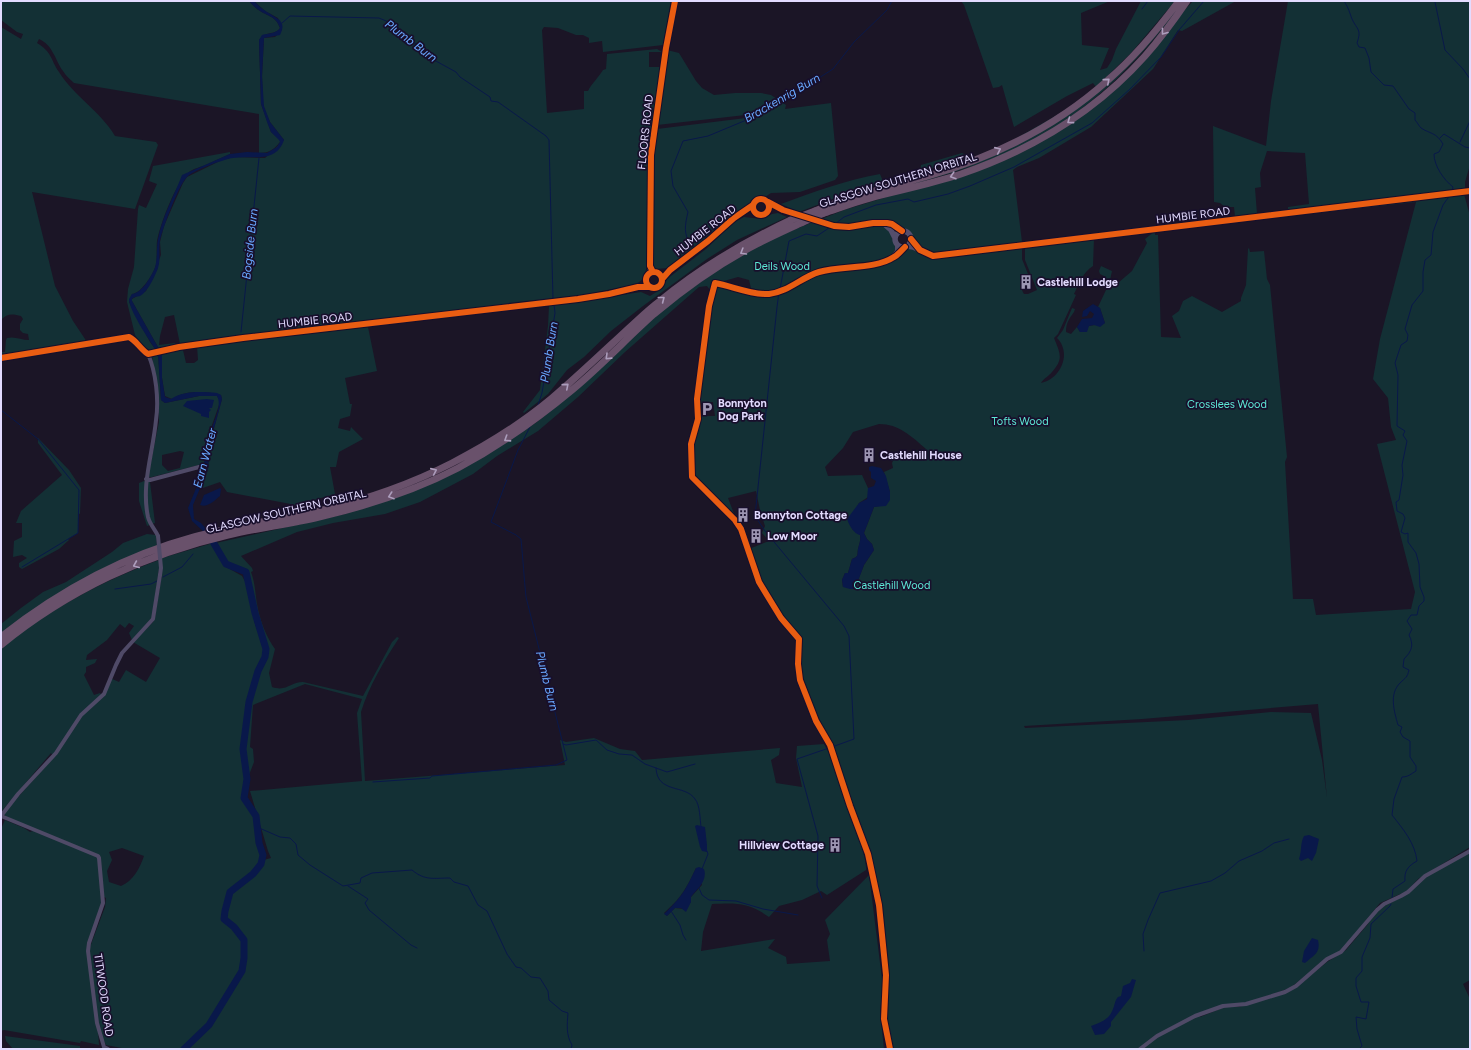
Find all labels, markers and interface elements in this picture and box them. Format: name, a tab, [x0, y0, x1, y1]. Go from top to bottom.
water label: Plumb Burn	[382, 17, 440, 65]
one-way arrow	[1162, 28, 1169, 35]
water label: Brackenrig Burn	[741, 70, 823, 125]
one-way arrow	[1102, 79, 1110, 86]
street label: FLOORS ROAD	[635, 93, 656, 170]
one-way arrow	[1067, 116, 1074, 124]
one-way arrow	[993, 147, 1001, 155]
street label: GLASGOW SOUTHERN ORBITAL	[818, 150, 979, 211]
one-way arrow	[949, 171, 956, 180]
street label: HUMBIE ROAD	[672, 202, 739, 259]
street label: HUMBIE ROAD	[1155, 204, 1231, 227]
water label: Bogside Burn	[239, 208, 261, 280]
one-way arrow	[740, 247, 747, 254]
park label: Deils Wood	[754, 260, 810, 273]
building icon: Castlehill Lodge	[1018, 274, 1034, 290]
place label: Castlehill Lodge	[1037, 276, 1118, 289]
one-way arrow	[658, 296, 665, 303]
street label: HUMBIE ROAD	[277, 310, 353, 331]
water label: Plumb Burn	[537, 320, 561, 383]
one-way arrow	[605, 352, 613, 360]
one-way arrow	[561, 383, 569, 390]
place label: Bonnyton Dog Park	[718, 397, 767, 423]
park label: Crosslees Wood	[1187, 398, 1267, 411]
parking icon: Bonnyton Dog Park	[699, 401, 715, 417]
park label: Tofts Wood	[991, 415, 1049, 428]
water label: Earn Water	[190, 426, 220, 489]
one-way arrow	[504, 434, 511, 442]
building icon: Castlehill House	[861, 447, 877, 463]
place label: Castlehill House	[880, 449, 961, 462]
one-way arrow	[430, 468, 437, 476]
street label: GLASGOW SOUTHERN ORBITAL	[205, 487, 368, 536]
one-way arrow	[387, 492, 394, 500]
building icon: Bonnyton Cottage	[735, 507, 751, 523]
place label: Bonnyton Cottage	[754, 509, 847, 522]
building icon: Low Moor	[748, 528, 764, 544]
place label: Low Moor	[767, 530, 818, 543]
one-way arrow	[133, 560, 141, 568]
park label: Castlehill Wood	[854, 579, 930, 592]
water label: Plumb Burn	[533, 650, 561, 713]
building icon: Hillview Cottage	[827, 837, 843, 853]
place label: Hillview Cottage	[739, 839, 824, 852]
street label: TITWOOD ROAD	[91, 953, 116, 1038]

